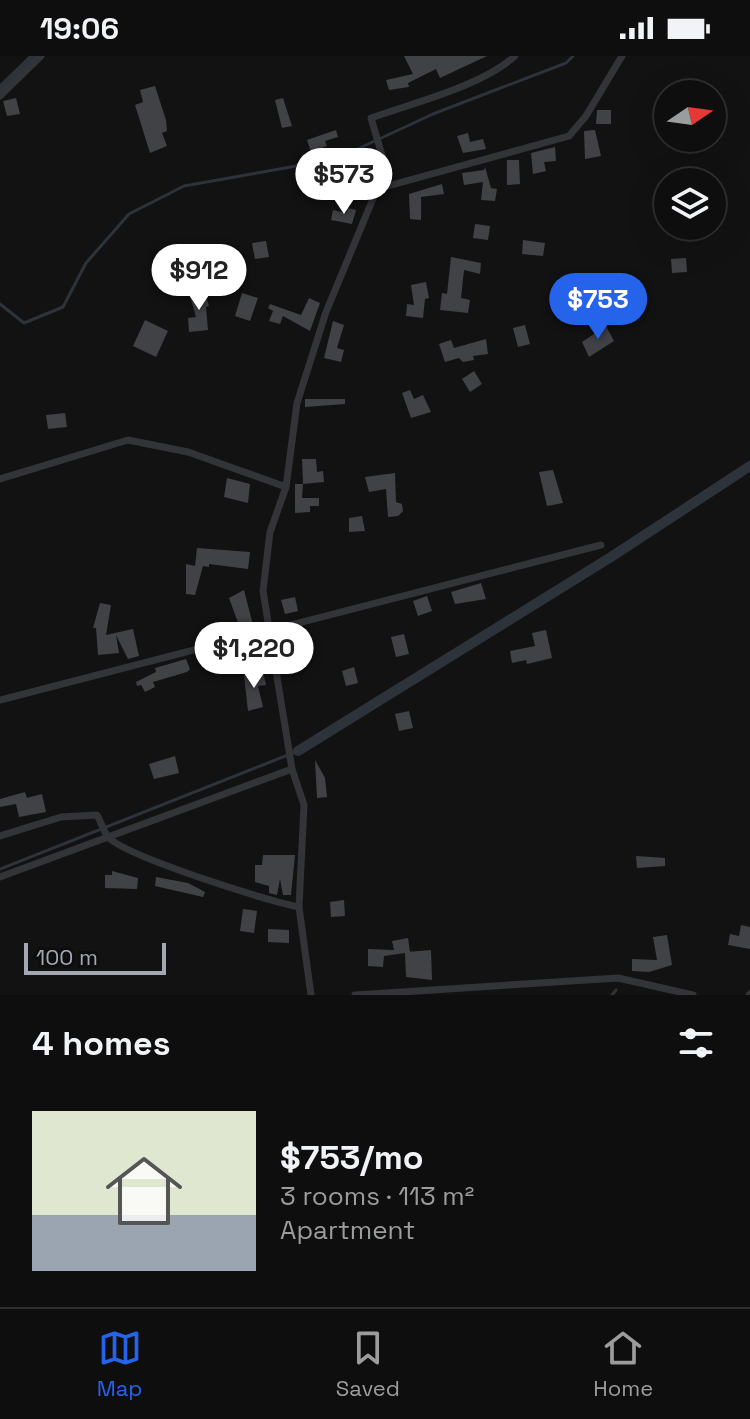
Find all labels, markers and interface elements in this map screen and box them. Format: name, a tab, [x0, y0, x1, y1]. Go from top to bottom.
text: 19:06	[40, 9, 119, 48]
north arrow	[654, 80, 726, 152]
map controls	[654, 80, 726, 240]
pin: $573	[297, 148, 391, 216]
text: $573	[313, 157, 375, 191]
button: layers	[654, 168, 726, 240]
pin: $912	[152, 244, 246, 312]
text: $912	[169, 253, 229, 287]
pin: $753	[551, 273, 645, 341]
text: $753	[567, 282, 629, 316]
pin: $1,220	[189, 622, 319, 690]
text: $1,220	[213, 631, 295, 665]
scale bar	[24, 939, 166, 975]
text: 100 m	[36, 943, 98, 971]
icon: filters	[674, 1021, 718, 1065]
text: 4 homes	[32, 1022, 170, 1065]
text: $753/mo	[280, 1136, 424, 1179]
icon: home	[96, 1143, 192, 1239]
text: 3 rooms · 113 m²	[280, 1179, 474, 1213]
text: Apartment	[280, 1213, 415, 1247]
tab: Map	[97, 1326, 143, 1402]
tab: Saved	[336, 1326, 400, 1402]
tab: Home	[593, 1326, 653, 1402]

